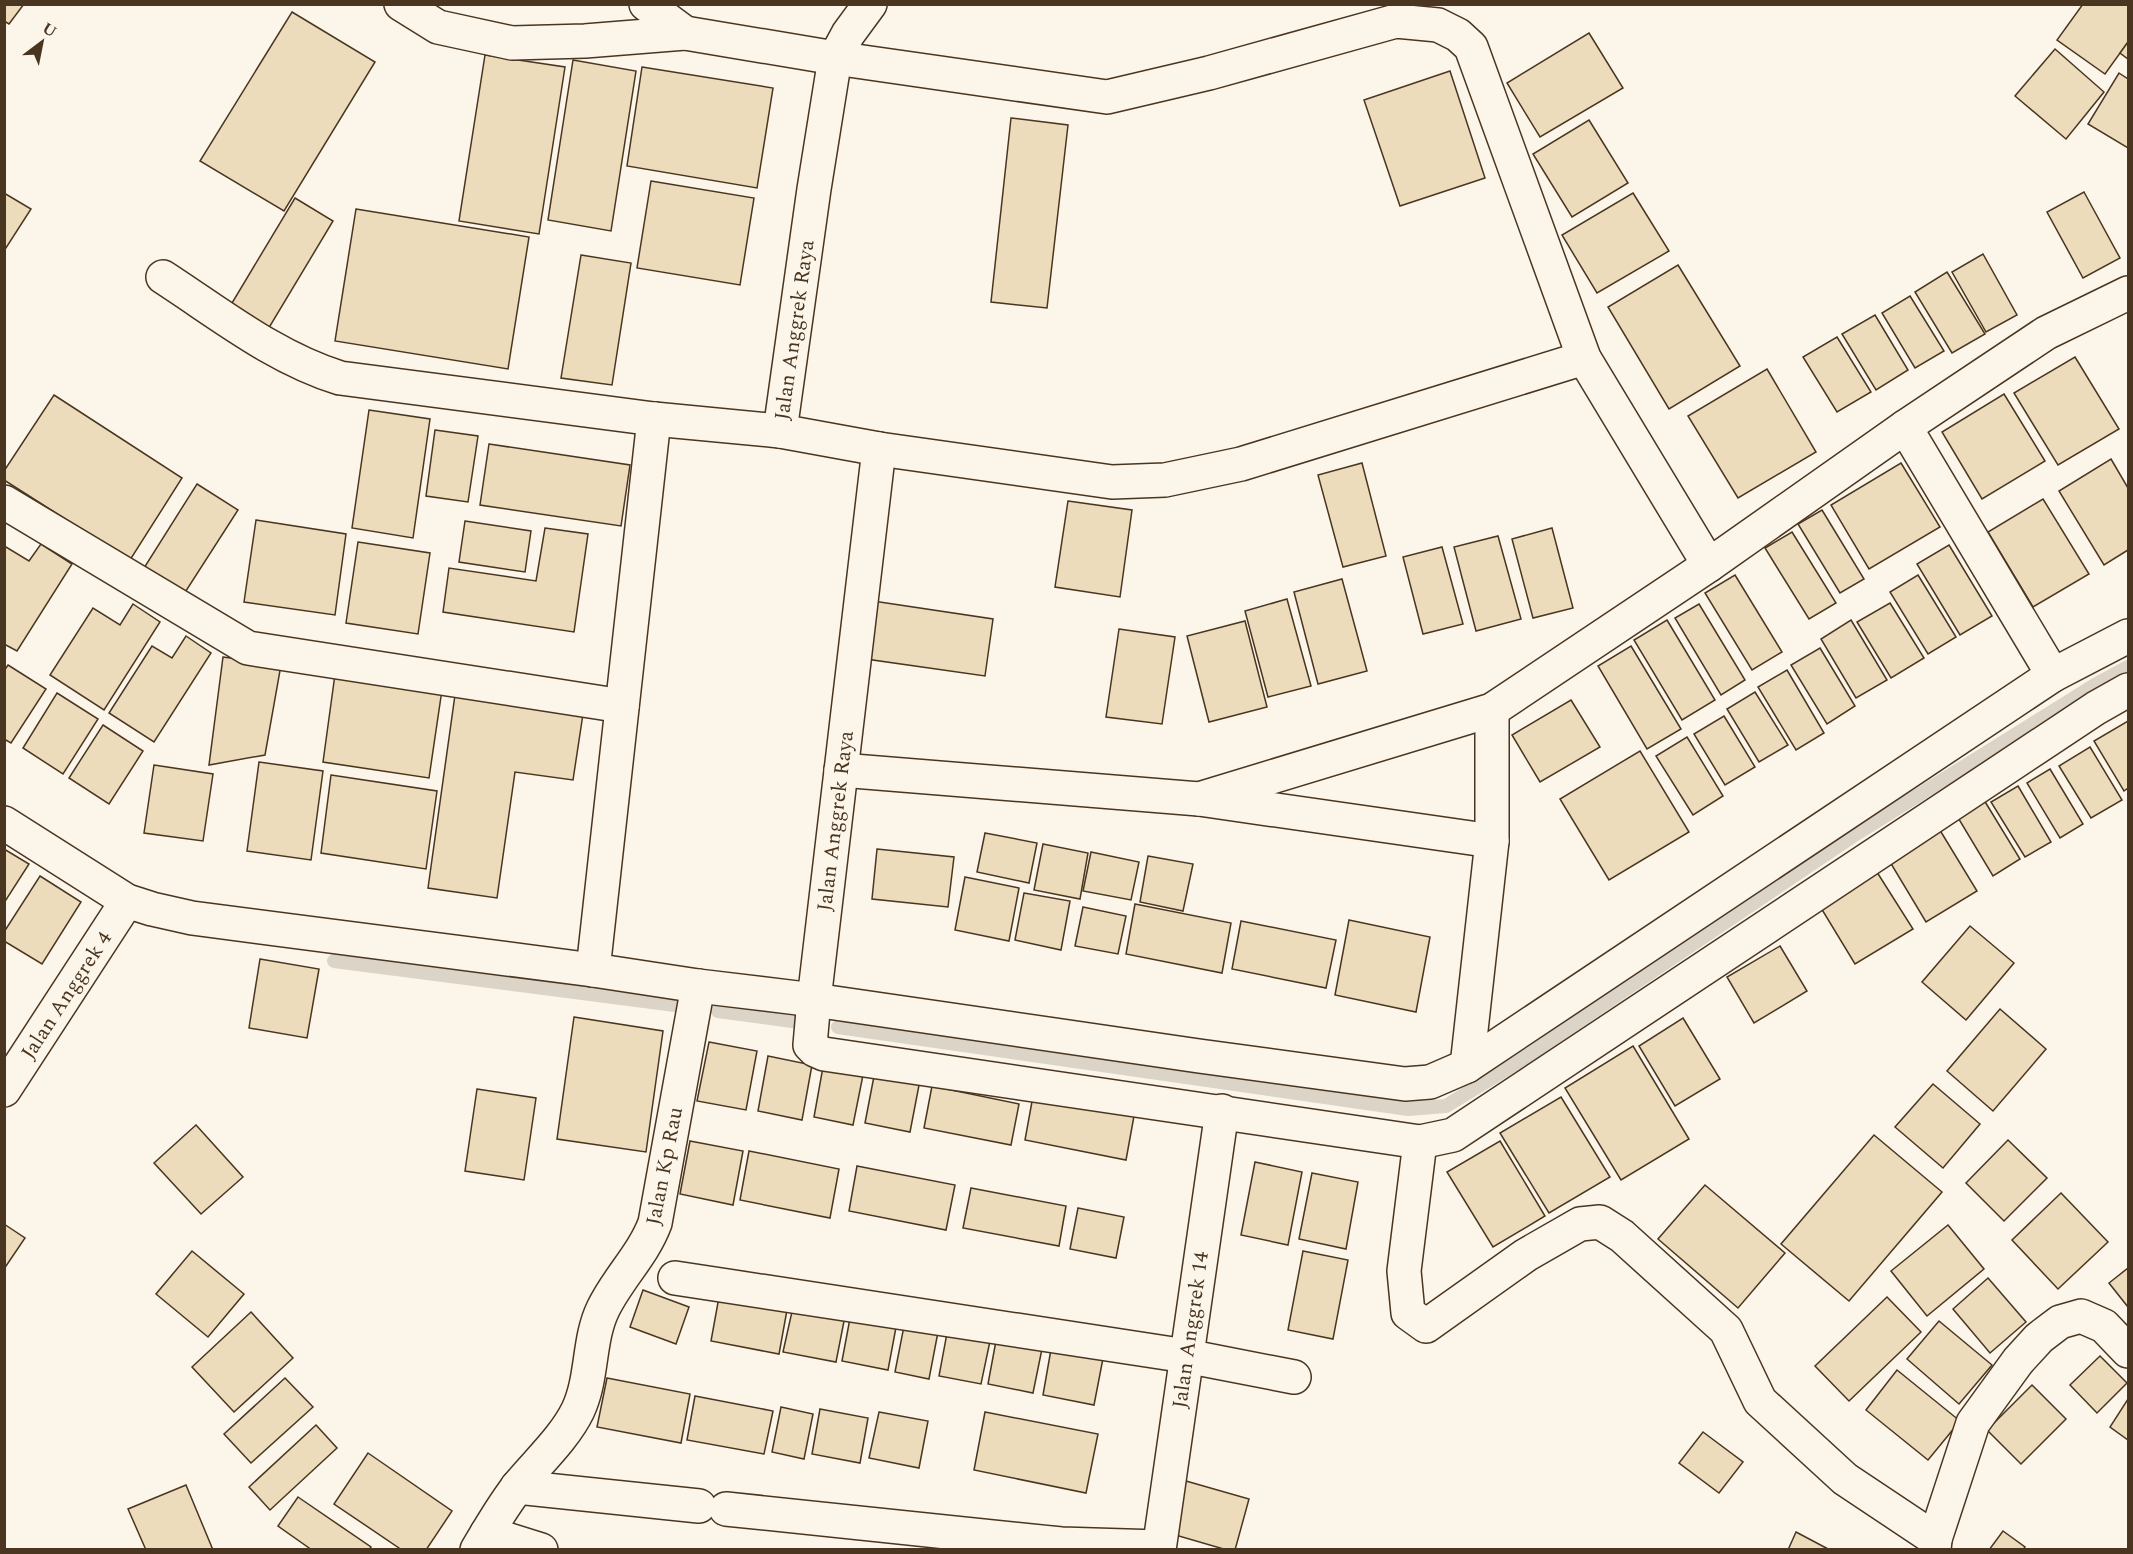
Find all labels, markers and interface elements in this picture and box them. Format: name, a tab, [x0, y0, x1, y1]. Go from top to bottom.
north arrow	[12, 12, 72, 72]
text: U	[37, 16, 61, 44]
street label: Jalan Anggrek Raya	[766, 237, 824, 422]
street label: Jalan Anggrek Raya	[809, 728, 863, 913]
street label: Jalan Anggrek 4	[13, 924, 121, 1066]
street label: Jalan Kp Rau	[638, 1104, 692, 1228]
street label: Jalan Anggrek 14	[1164, 1249, 1218, 1411]

